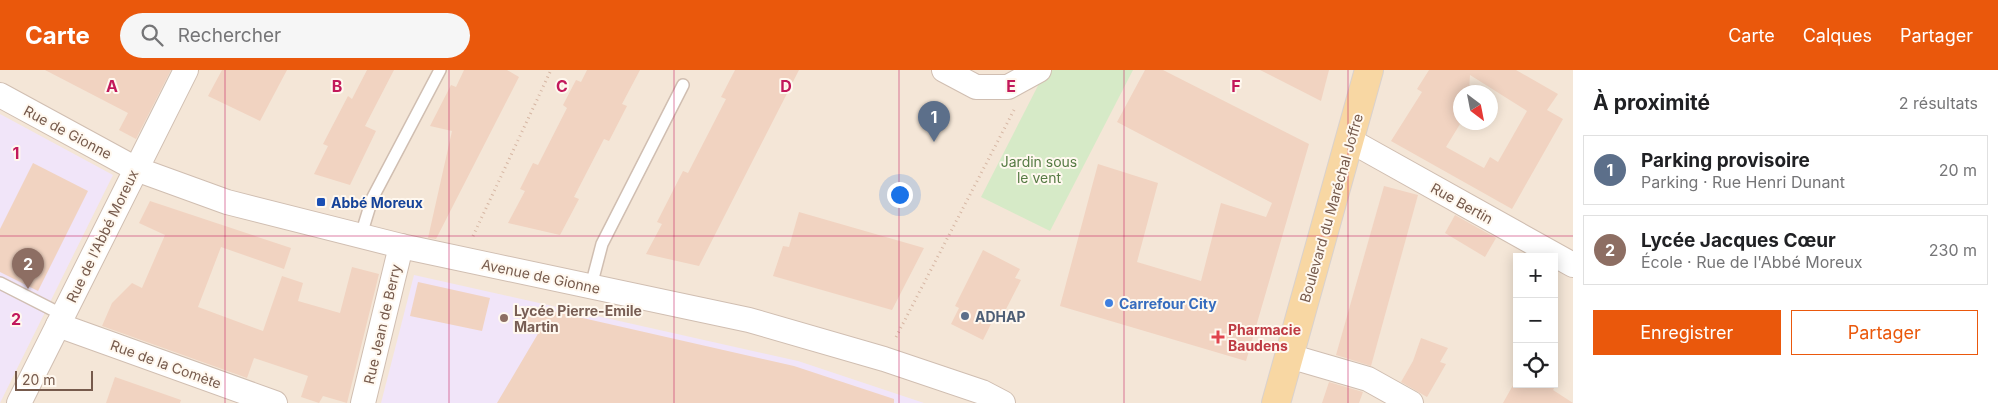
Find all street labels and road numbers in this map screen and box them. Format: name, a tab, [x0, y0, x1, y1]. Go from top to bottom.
street label: Rue de Gionne	[21, 102, 115, 162]
street label: Boulevard du Maréchal Joffre	[1296, 112, 1366, 304]
street label: Rue de l'Abbé Moreux	[62, 167, 142, 305]
street label: Rue Bertin	[1428, 179, 1496, 227]
street label: Avenue de Gionne	[480, 255, 602, 297]
street label: Rue Jean de Berry	[360, 262, 404, 386]
street label: Rue de la Comète	[108, 336, 224, 392]

